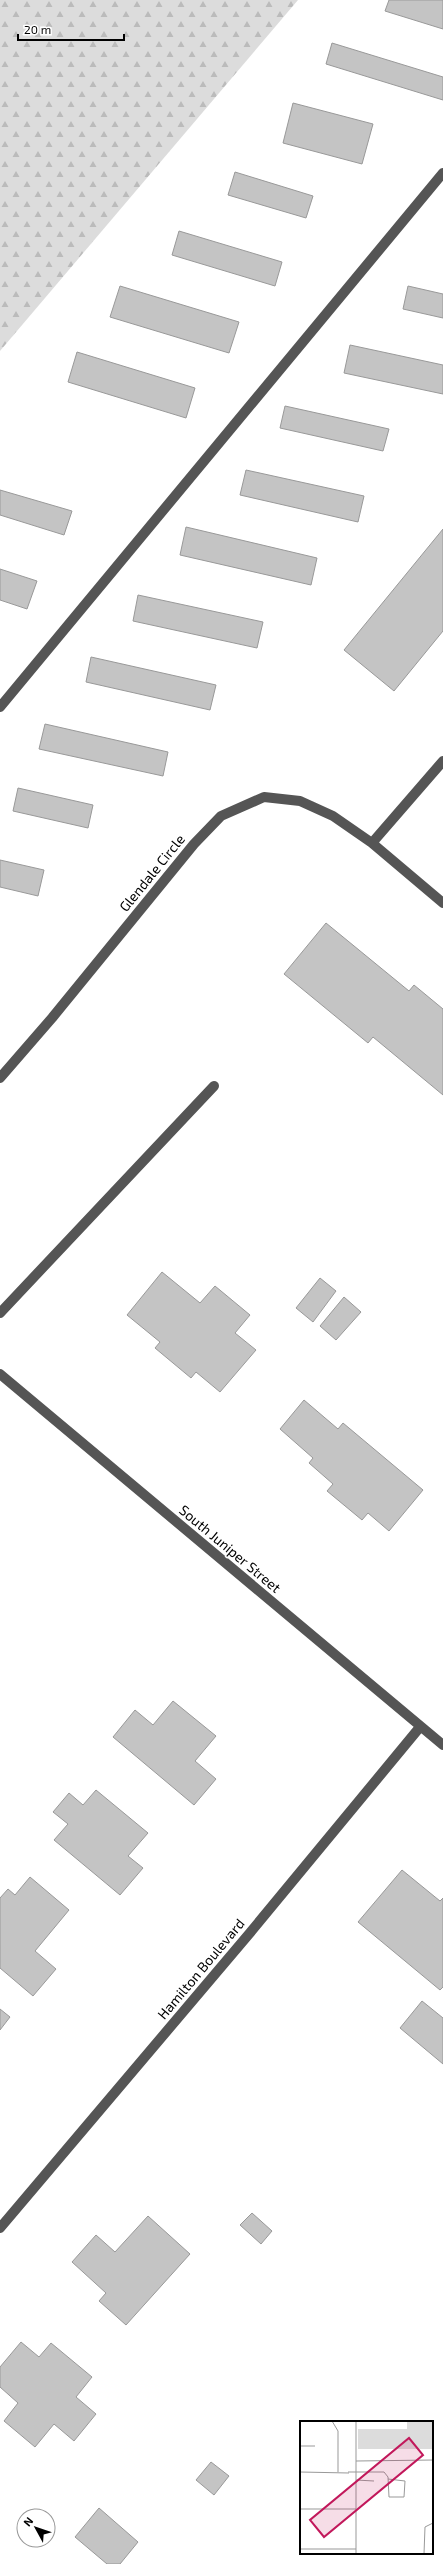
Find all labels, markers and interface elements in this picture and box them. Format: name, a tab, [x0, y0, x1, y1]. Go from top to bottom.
scale bar	[18, 16, 124, 42]
text: 20 m	[24, 22, 51, 36]
street label: Glendale Circle	[115, 831, 188, 915]
street label: South Juniper Street	[176, 1501, 285, 1596]
street label: Hamilton Boulevard	[154, 1915, 248, 2022]
inset map	[300, 2421, 433, 2554]
north arrow	[16, 2508, 56, 2548]
text: N	[20, 2514, 36, 2528]

